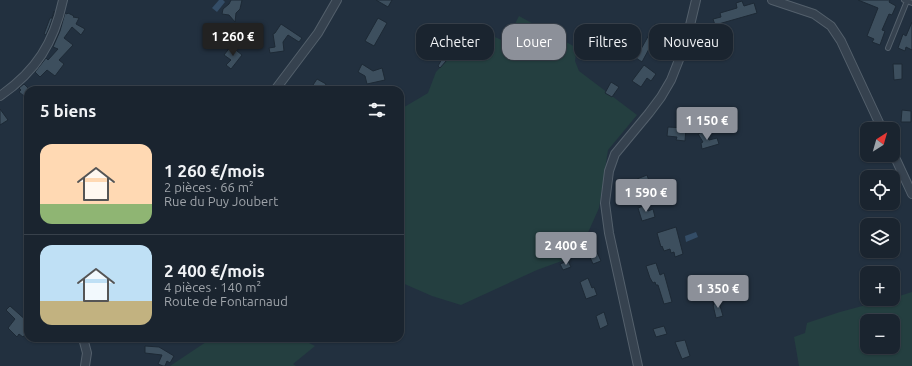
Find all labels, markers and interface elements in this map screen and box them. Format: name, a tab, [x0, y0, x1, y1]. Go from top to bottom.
pin: 1 260 €	[196, 23, 270, 57]
chip: Acheter	[416, 24, 494, 60]
chip: Louer	[502, 24, 566, 60]
chip: Filtres	[574, 24, 641, 60]
chip: Nouveau	[649, 24, 733, 60]
text: 1 260 €	[212, 29, 254, 43]
icon: filters	[366, 99, 388, 121]
text: 5 biens	[40, 101, 96, 120]
pin: 1 150 €	[670, 107, 744, 141]
text: 1 150 €	[686, 113, 728, 127]
north arrow	[860, 122, 900, 162]
map controls	[860, 122, 900, 354]
icon: home	[72, 160, 120, 208]
text: 1 260 €/mois	[164, 161, 265, 180]
button: locate	[860, 170, 900, 210]
pin: 1 590 €	[609, 179, 683, 213]
text: 2 pièces · 66 m²	[164, 180, 254, 194]
text: 1 590 €	[625, 185, 667, 199]
text: Rue du Puy Joubert	[164, 194, 278, 208]
button: layers	[860, 218, 900, 258]
pin: 2 400 €	[529, 232, 603, 266]
text: 2 400 €	[545, 238, 587, 252]
icon: home	[72, 261, 120, 309]
text: 2 400 €/mois	[164, 261, 265, 280]
button: +	[860, 266, 900, 306]
pin: 1 350 €	[681, 275, 755, 309]
text: 4 pièces · 140 m²	[164, 280, 261, 294]
text: 1 350 €	[697, 281, 739, 295]
text: Route de Fontarnaud	[164, 294, 288, 308]
button: −	[860, 314, 900, 354]

